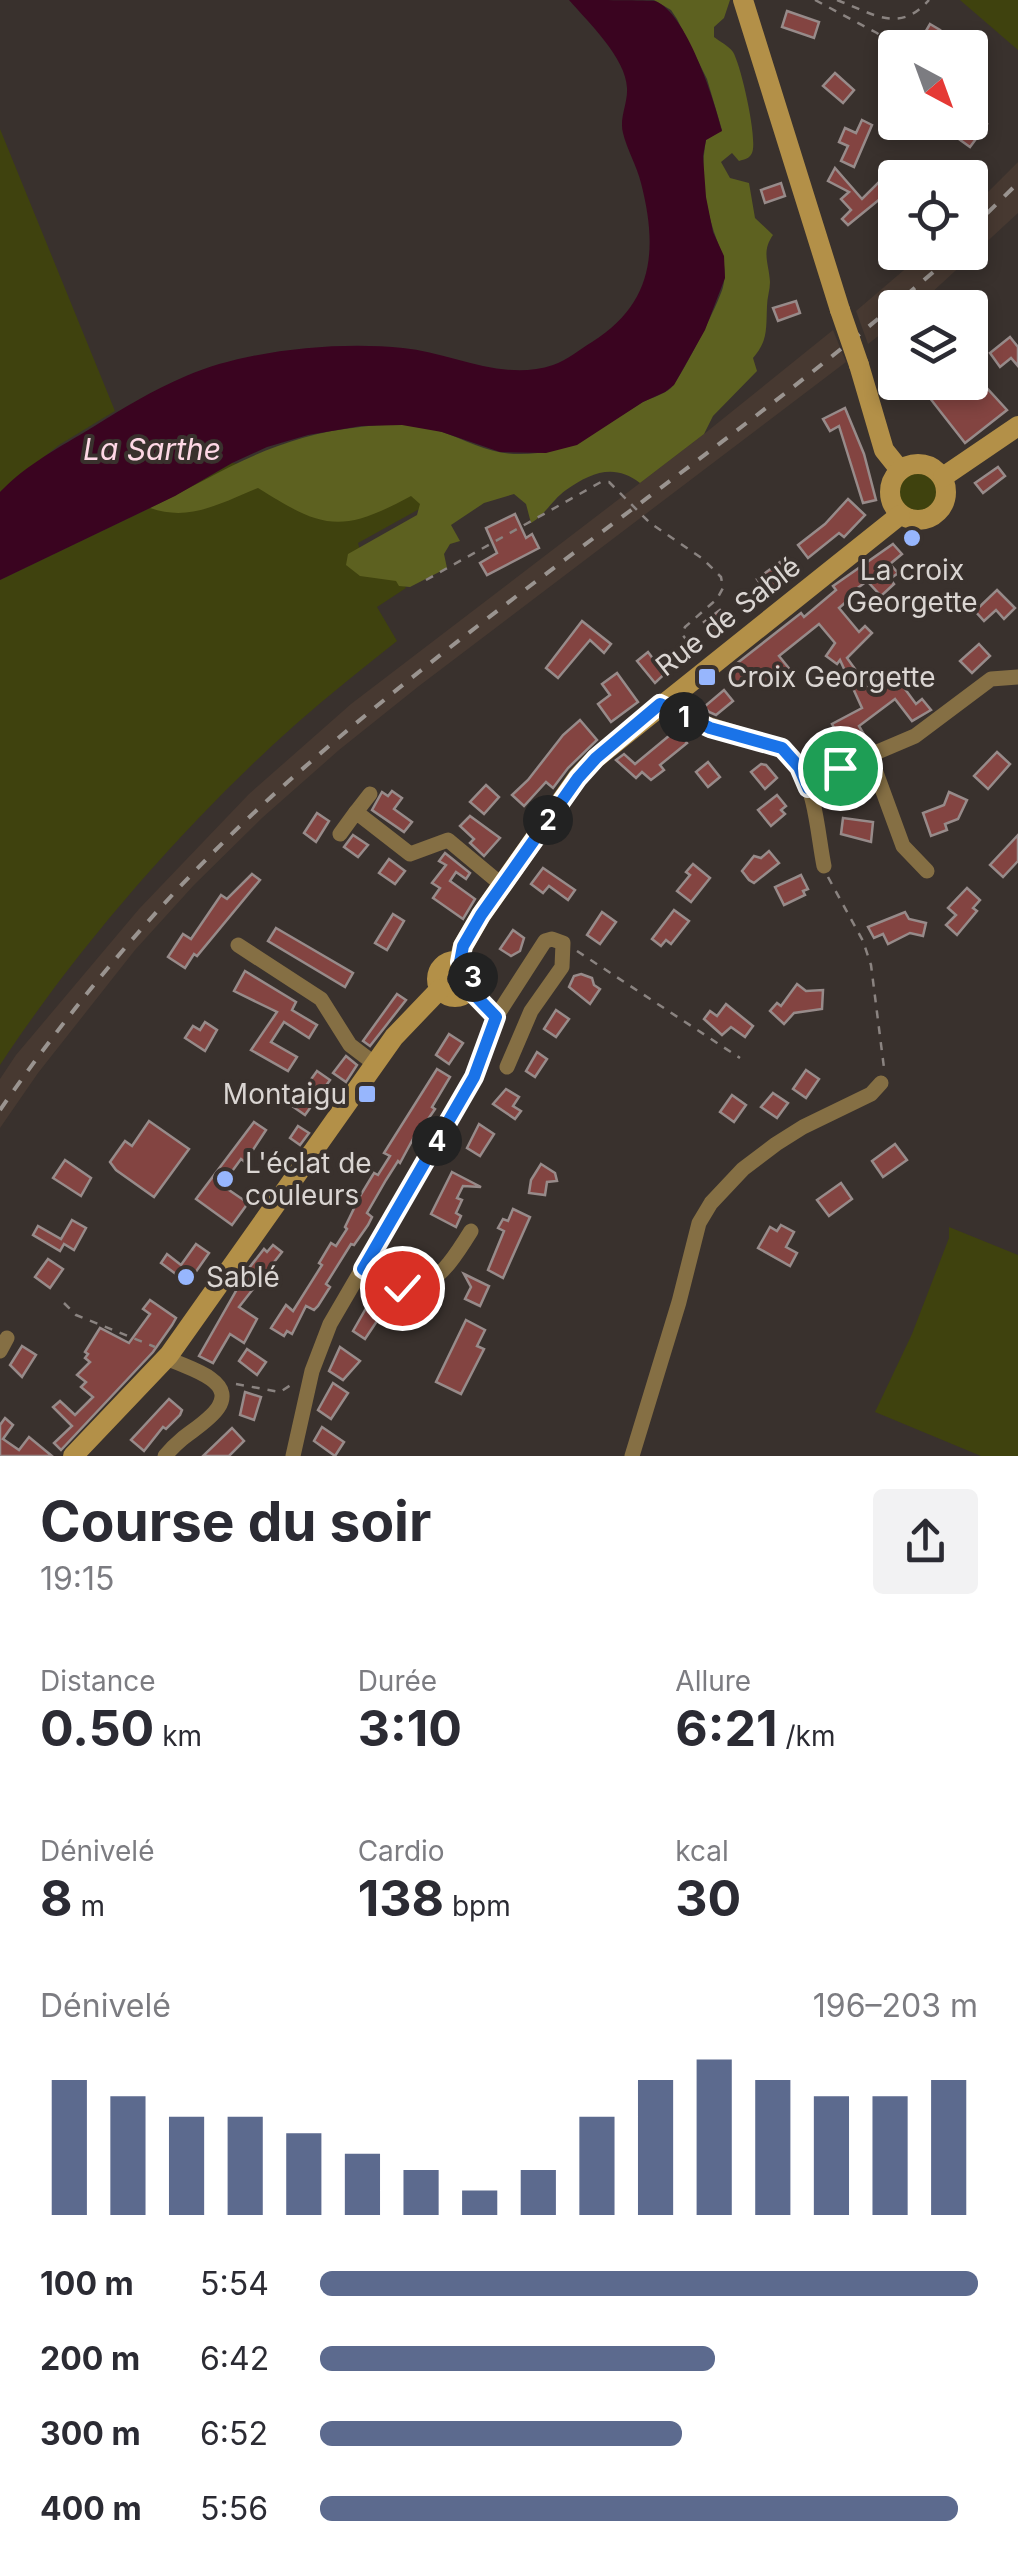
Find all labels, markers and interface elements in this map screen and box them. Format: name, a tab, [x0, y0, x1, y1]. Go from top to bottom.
north arrow	[878, 30, 988, 140]
map controls	[878, 30, 988, 400]
button: locate	[878, 160, 988, 270]
button: layers	[878, 290, 988, 400]
water label: La Sarthe	[83, 431, 221, 467]
marker: La croix Georgette	[901, 527, 923, 549]
street label: Rue de Sablé	[649, 549, 807, 683]
place label: La croix Georgette	[846, 553, 978, 619]
place label: Croix Georgette	[727, 660, 936, 694]
marker: Croix Georgette	[696, 666, 718, 688]
pin: 1	[659, 692, 709, 742]
text: 1	[678, 700, 690, 734]
pin	[798, 726, 883, 811]
icon: arrive	[813, 741, 868, 796]
pin: 2	[523, 795, 573, 845]
text: 2	[539, 803, 557, 837]
pin: 3	[448, 952, 498, 1002]
text: 3	[464, 960, 482, 994]
place label: Montaigu	[223, 1077, 347, 1111]
marker: Montaigu	[356, 1083, 378, 1105]
pin: 4	[412, 1116, 462, 1166]
text: 4	[428, 1124, 446, 1158]
place label: L'éclat de couleurs	[245, 1146, 372, 1212]
marker: L'éclat de couleurs	[214, 1168, 236, 1190]
pin	[360, 1246, 445, 1331]
place label: Sablé	[206, 1260, 280, 1294]
icon: check	[375, 1261, 430, 1316]
marker: Sablé	[175, 1266, 197, 1288]
text: Course du soir	[40, 1488, 431, 1554]
button: share	[873, 1489, 978, 1594]
text: 19:15	[40, 1559, 115, 1598]
text: Distance	[40, 1664, 156, 1698]
text: Durée	[358, 1664, 437, 1698]
text: Allure	[675, 1664, 751, 1698]
text: 0.50	[40, 1698, 154, 1758]
text: 3:10	[358, 1698, 462, 1758]
text: 6:21	[675, 1698, 778, 1758]
text: km	[154, 1719, 202, 1753]
text: /km	[778, 1719, 835, 1753]
text: Dénivelé	[40, 1834, 154, 1868]
text: Cardio	[358, 1834, 445, 1868]
text: kcal	[675, 1834, 729, 1868]
text: 8	[40, 1868, 73, 1928]
text: 138	[358, 1868, 444, 1928]
text: 30	[675, 1868, 741, 1928]
text: m	[73, 1889, 105, 1923]
text: bpm	[444, 1889, 511, 1923]
text: Dénivelé	[40, 1986, 171, 2025]
text: 196–203 m	[813, 1986, 978, 2025]
text: 100 m	[40, 2264, 134, 2303]
text: 5:54	[200, 2264, 269, 2303]
text: 200 m	[40, 2339, 140, 2378]
text: 6:42	[200, 2339, 269, 2378]
text: 300 m	[40, 2414, 141, 2453]
text: 6:52	[200, 2414, 268, 2453]
text: 400 m	[40, 2489, 142, 2528]
text: 5:56	[200, 2489, 268, 2528]

